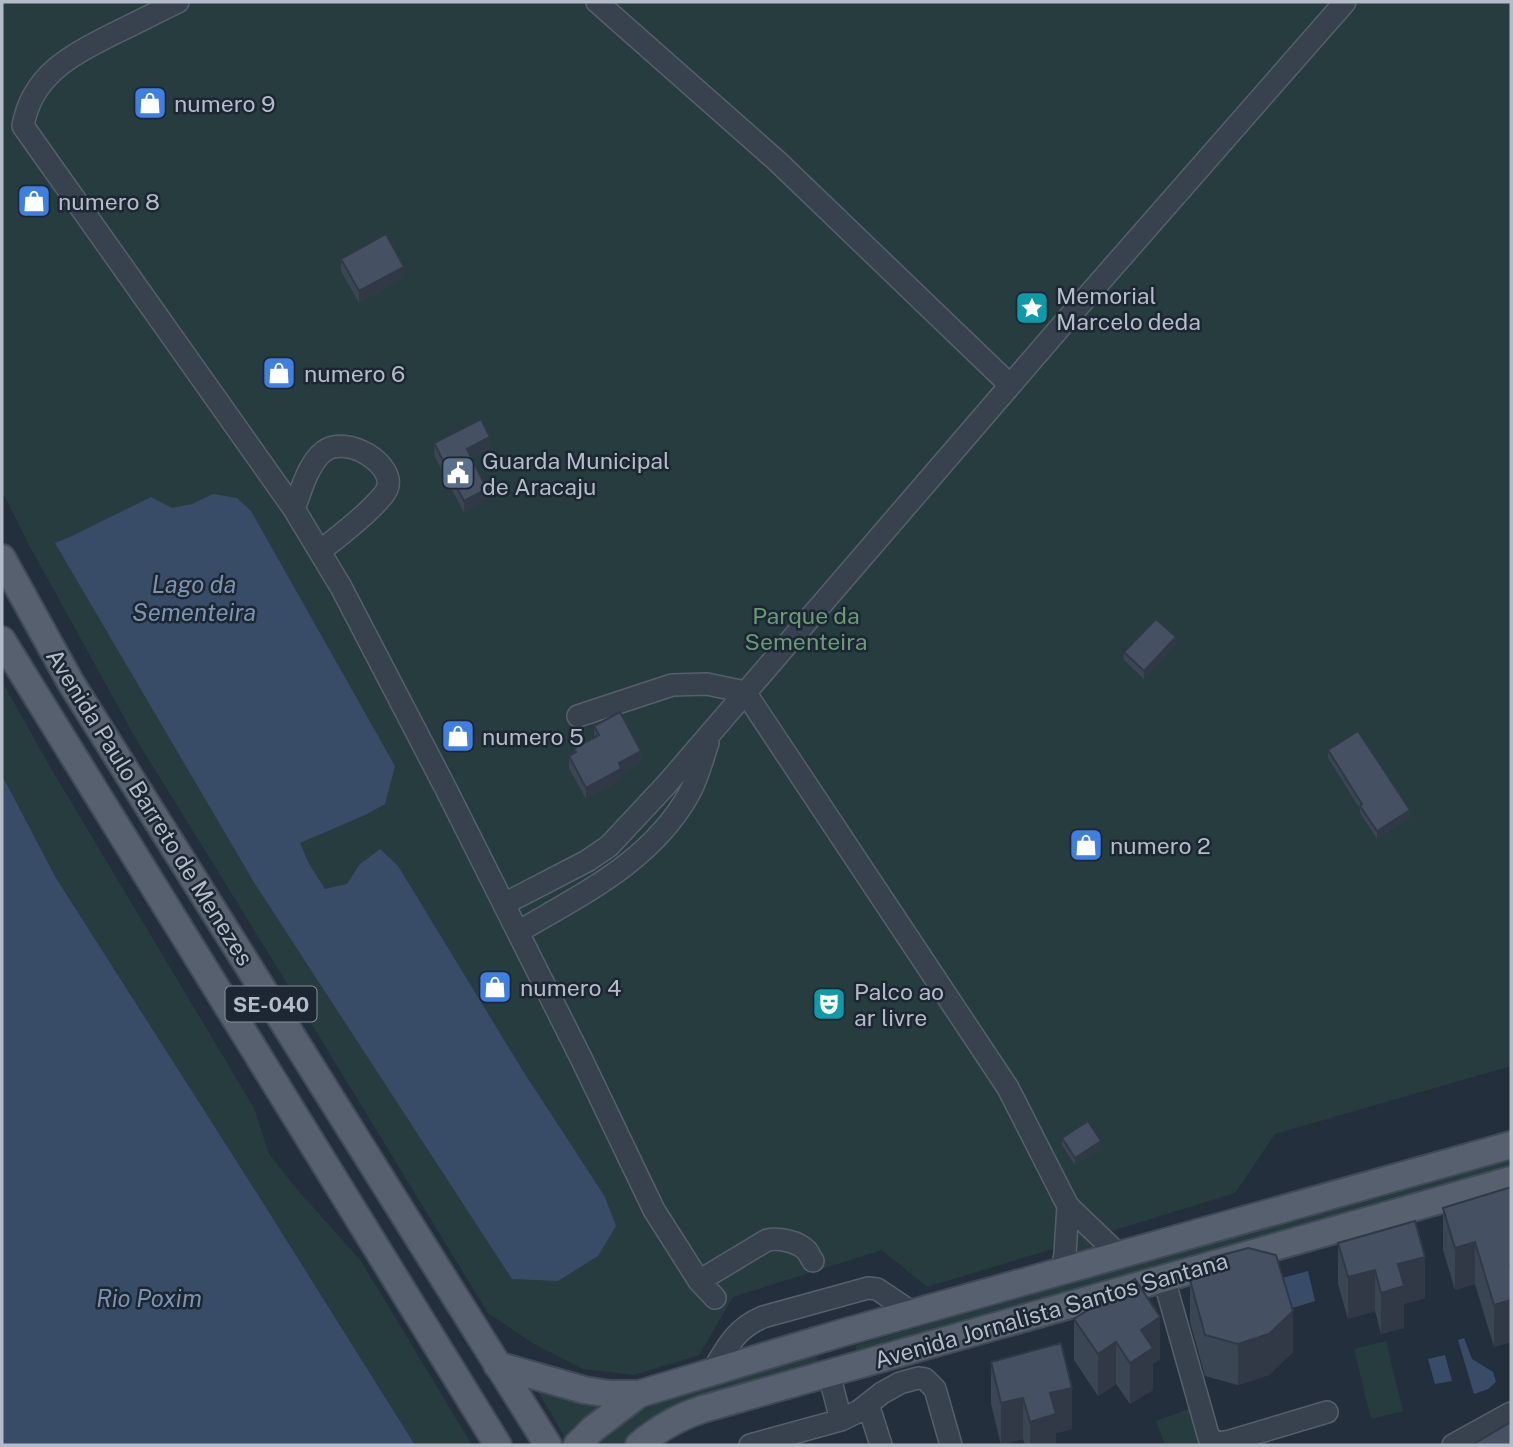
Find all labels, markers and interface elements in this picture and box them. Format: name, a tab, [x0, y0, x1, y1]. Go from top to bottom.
shop icon: numero 9	[131, 84, 169, 122]
place label: numero 9	[174, 90, 275, 117]
shop icon: numero 8	[15, 182, 53, 220]
place label: numero 8	[58, 188, 160, 215]
place label: Memorial Marcelo deda	[1056, 282, 1201, 335]
place icon: Memorial Marcelo deda	[1013, 289, 1051, 327]
shop icon: numero 6	[260, 354, 298, 392]
place label: numero 6	[304, 360, 405, 387]
place label: Guarda Municipal de Aracaju	[482, 447, 670, 500]
public building icon: Guarda Municipal de Aracaju	[439, 454, 477, 492]
water label: Lago da Sementeira	[132, 570, 256, 626]
park label: Parque da Sementeira	[745, 602, 867, 655]
street label: Avenida Paulo Barreto de Menezes	[41, 644, 259, 970]
shop icon: numero 5	[439, 717, 477, 755]
place label: numero 5	[482, 723, 584, 750]
shop icon: numero 2	[1067, 826, 1105, 864]
place label: numero 2	[1110, 832, 1211, 859]
shop icon: numero 4	[476, 968, 514, 1006]
place label: numero 4	[520, 974, 621, 1001]
place label: Palco ao ar livre	[854, 978, 944, 1031]
theatre icon: Palco ao ar livre	[810, 985, 848, 1023]
road number: SE-040	[226, 986, 316, 1021]
street label: Avenida Jornalista Santos Santana	[871, 1247, 1231, 1373]
water label: Rio Poxim	[96, 1284, 202, 1312]

